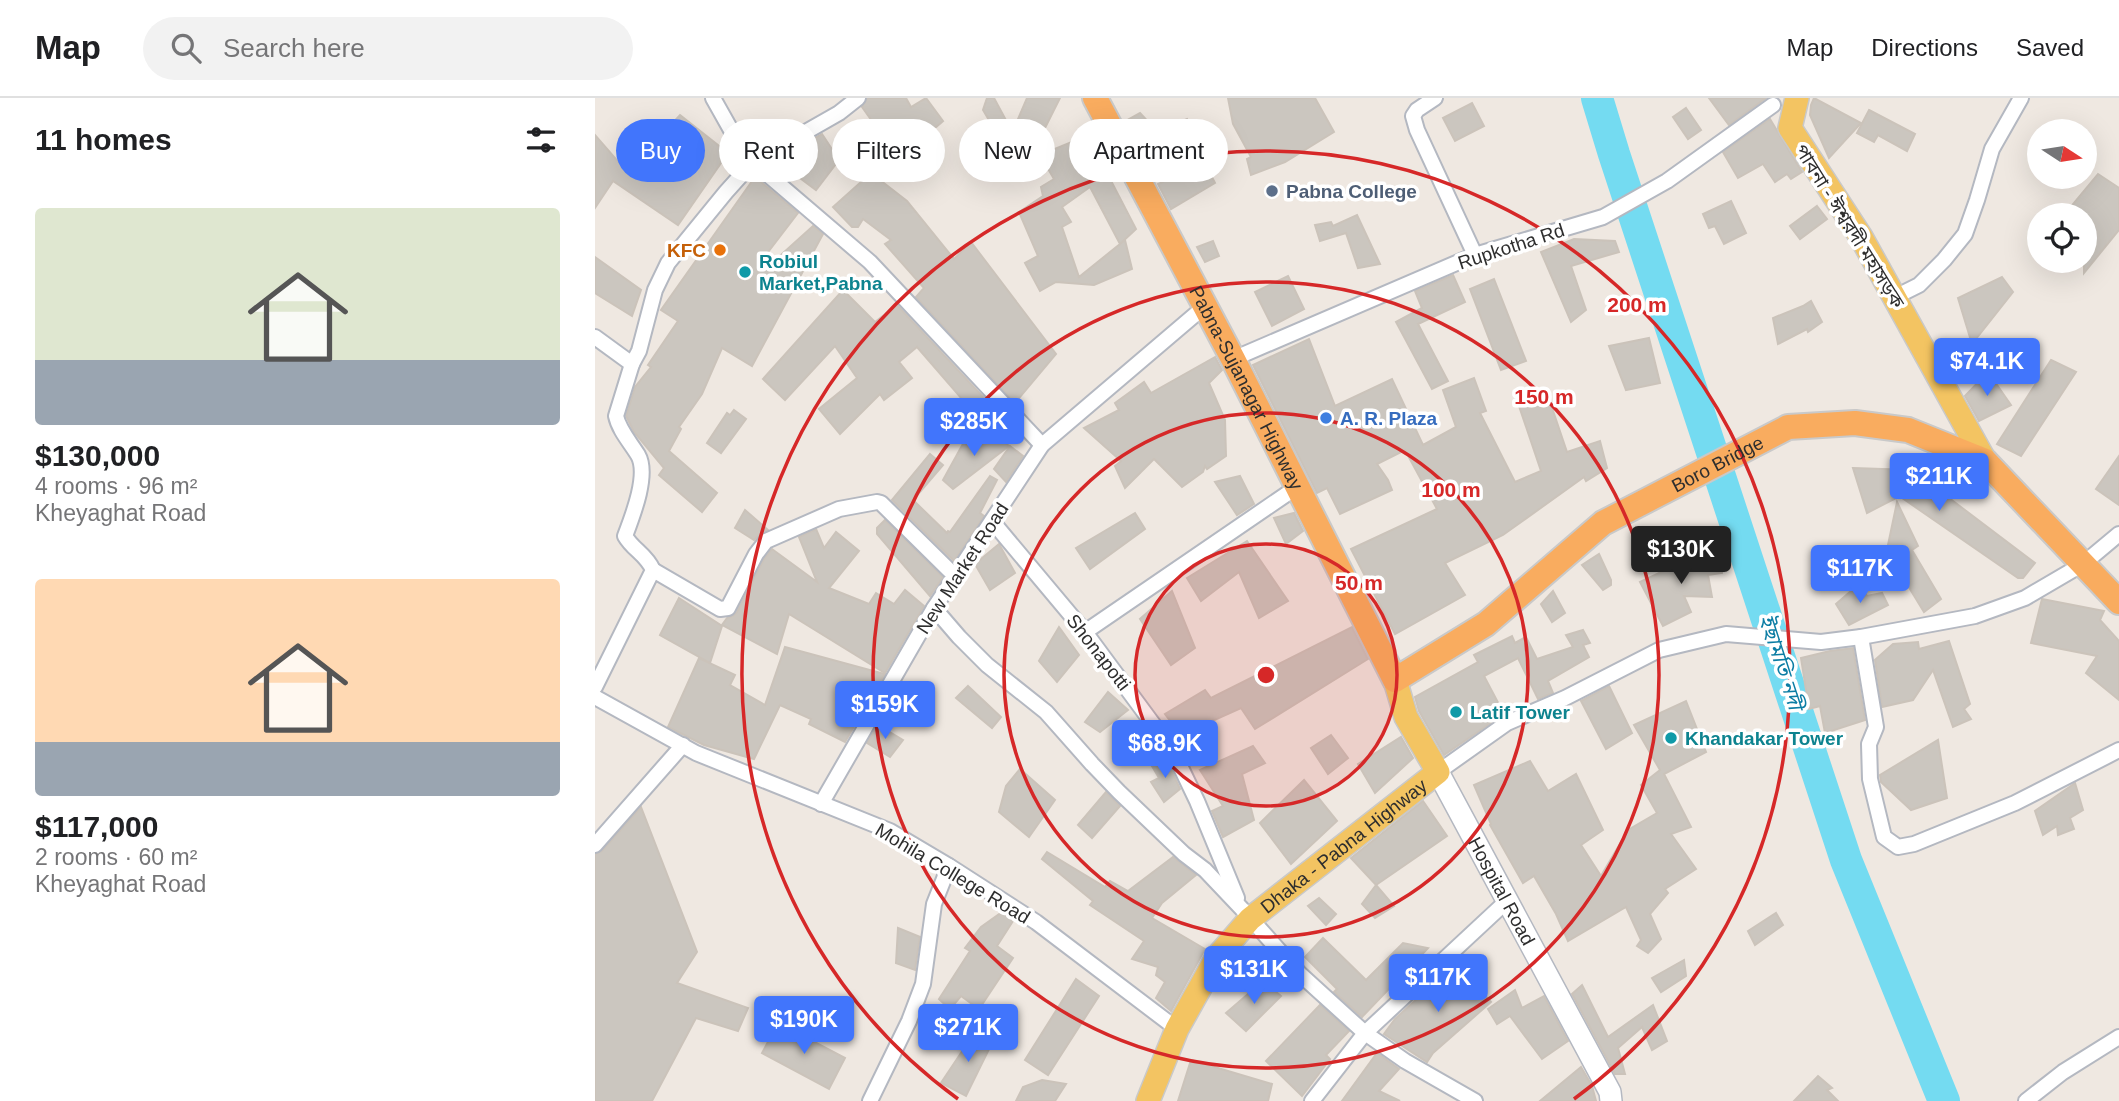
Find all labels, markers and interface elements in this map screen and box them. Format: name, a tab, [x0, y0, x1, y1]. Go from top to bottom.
search box	[143, 17, 633, 80]
text: Map	[35, 29, 101, 66]
icon: search	[167, 29, 205, 67]
text: Search here	[223, 33, 365, 63]
text: Map	[1787, 34, 1833, 61]
text: Directions	[1871, 34, 1978, 61]
text: Saved	[2016, 34, 2084, 61]
chip: Buy	[616, 119, 705, 182]
chip: Rent	[719, 119, 818, 182]
chip: Filters	[832, 119, 945, 182]
chip: New	[959, 119, 1055, 182]
chip: Apartment	[1069, 119, 1228, 182]
north arrow	[2027, 119, 2097, 189]
map controls	[2027, 119, 2097, 273]
icon: filters	[522, 121, 560, 159]
text: 11 homes	[35, 123, 172, 156]
street label: পাবনা - ঈশ্বরদী মহাসড়ক	[1791, 140, 1910, 313]
place label: Pabna College	[1286, 181, 1417, 202]
marker: Pabna College	[1264, 183, 1280, 199]
button: locate	[2027, 203, 2097, 273]
street label: Rupkotha Rd	[1455, 219, 1567, 274]
place label: KFC	[667, 240, 706, 261]
marker: KFC	[712, 242, 728, 258]
place label: Robiul Market,Pabna	[759, 251, 883, 294]
icon: home	[235, 254, 361, 380]
marker: Robiul Market,Pabna	[737, 264, 753, 280]
street label: Pabna-Sujanagar Highway	[1185, 282, 1307, 494]
text: 200 m	[1607, 293, 1667, 316]
pin: $74.1K	[1930, 338, 2044, 398]
text: $74.1K	[1950, 348, 2024, 374]
text: 150 m	[1514, 385, 1574, 408]
pin: $285K	[925, 398, 1023, 458]
text: $285K	[940, 408, 1008, 434]
place label: A. R. Plaza	[1340, 408, 1438, 429]
marker: A. R. Plaza	[1318, 410, 1334, 426]
street label: Boro Bridge	[1668, 432, 1767, 497]
text: $130,000	[35, 439, 160, 472]
pin: $211K	[1890, 454, 1988, 513]
text: $211K	[1906, 463, 1972, 489]
text: 4 rooms · 96 m²	[35, 473, 197, 499]
text: 100 m	[1421, 478, 1481, 501]
street label: New Market Road	[912, 499, 1013, 638]
text: Kheyaghat Road	[35, 500, 206, 526]
pin: $130K	[1632, 526, 1730, 586]
text: $130K	[1647, 536, 1715, 562]
pin: $117K	[1811, 546, 1909, 605]
text: $117K	[1827, 555, 1893, 581]
text: 50 m	[1335, 571, 1383, 594]
street label: Shonapotti	[1062, 610, 1135, 695]
water label: ইছামতি নদী	[1755, 611, 1810, 716]
icon: home	[235, 625, 361, 751]
centre of rings	[1254, 663, 1278, 687]
pin: $159K	[836, 682, 934, 741]
text: $159K	[851, 691, 919, 717]
place label: Latif Tower	[1470, 702, 1571, 723]
marker: Latif Tower	[1448, 704, 1464, 720]
pin: $68.9K	[1108, 720, 1222, 780]
place label: Khandakar Tower	[1685, 728, 1844, 749]
text: $68.9K	[1128, 730, 1202, 756]
marker: Khandakar Tower	[1663, 730, 1679, 746]
street label: Dhaka - Pabna Highway	[1257, 775, 1431, 918]
text: $117,000	[35, 810, 158, 843]
street label: Mohila College Road	[872, 819, 1034, 928]
street label: Hospital Road	[1464, 834, 1539, 949]
text: 2 rooms · 60 m²	[35, 844, 197, 870]
text: Kheyaghat Road	[35, 871, 206, 897]
pin: $131K	[1205, 946, 1303, 1006]
pin: $117K	[1389, 954, 1487, 1014]
text: $131K	[1220, 956, 1288, 982]
text: $117K	[1405, 964, 1471, 990]
pin: $190K	[755, 996, 853, 1056]
pin: $271K	[919, 1004, 1017, 1064]
text: $190K	[770, 1006, 838, 1032]
text: $271K	[934, 1014, 1002, 1040]

